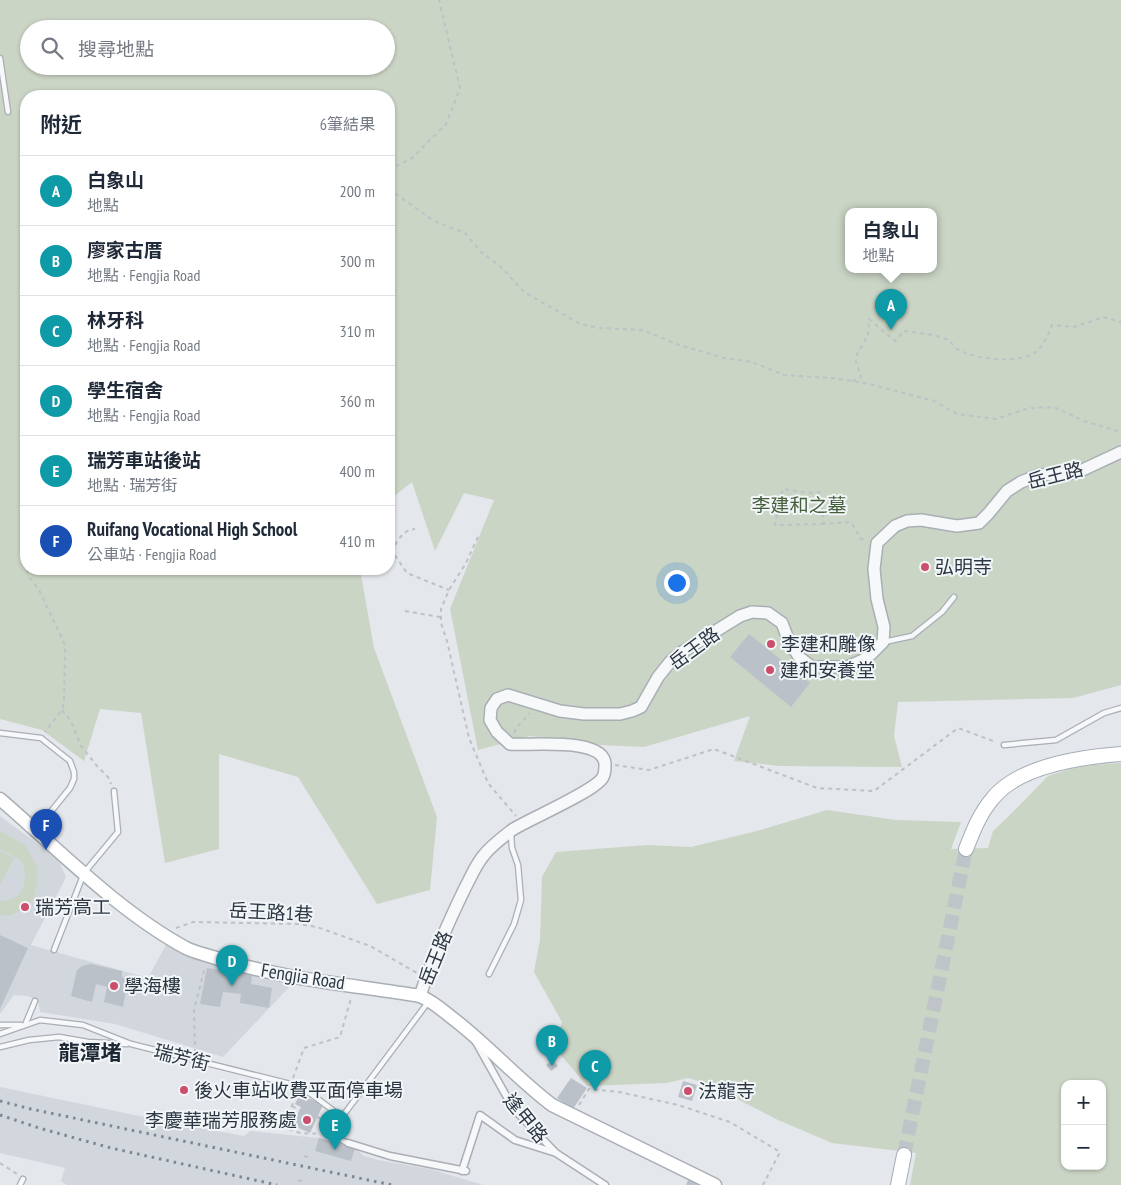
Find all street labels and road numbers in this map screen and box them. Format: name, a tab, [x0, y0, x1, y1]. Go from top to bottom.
street label: 岳王路	[1024, 456, 1086, 494]
street label: 岳王路	[664, 622, 724, 674]
street label: 岳王路1巷	[228, 898, 314, 926]
street label: 岳王路	[413, 927, 457, 989]
street label: Fengjia Road	[259, 958, 347, 994]
street label: 瑞芳街	[151, 1038, 213, 1076]
street label: 逢甲路	[499, 1088, 553, 1148]

